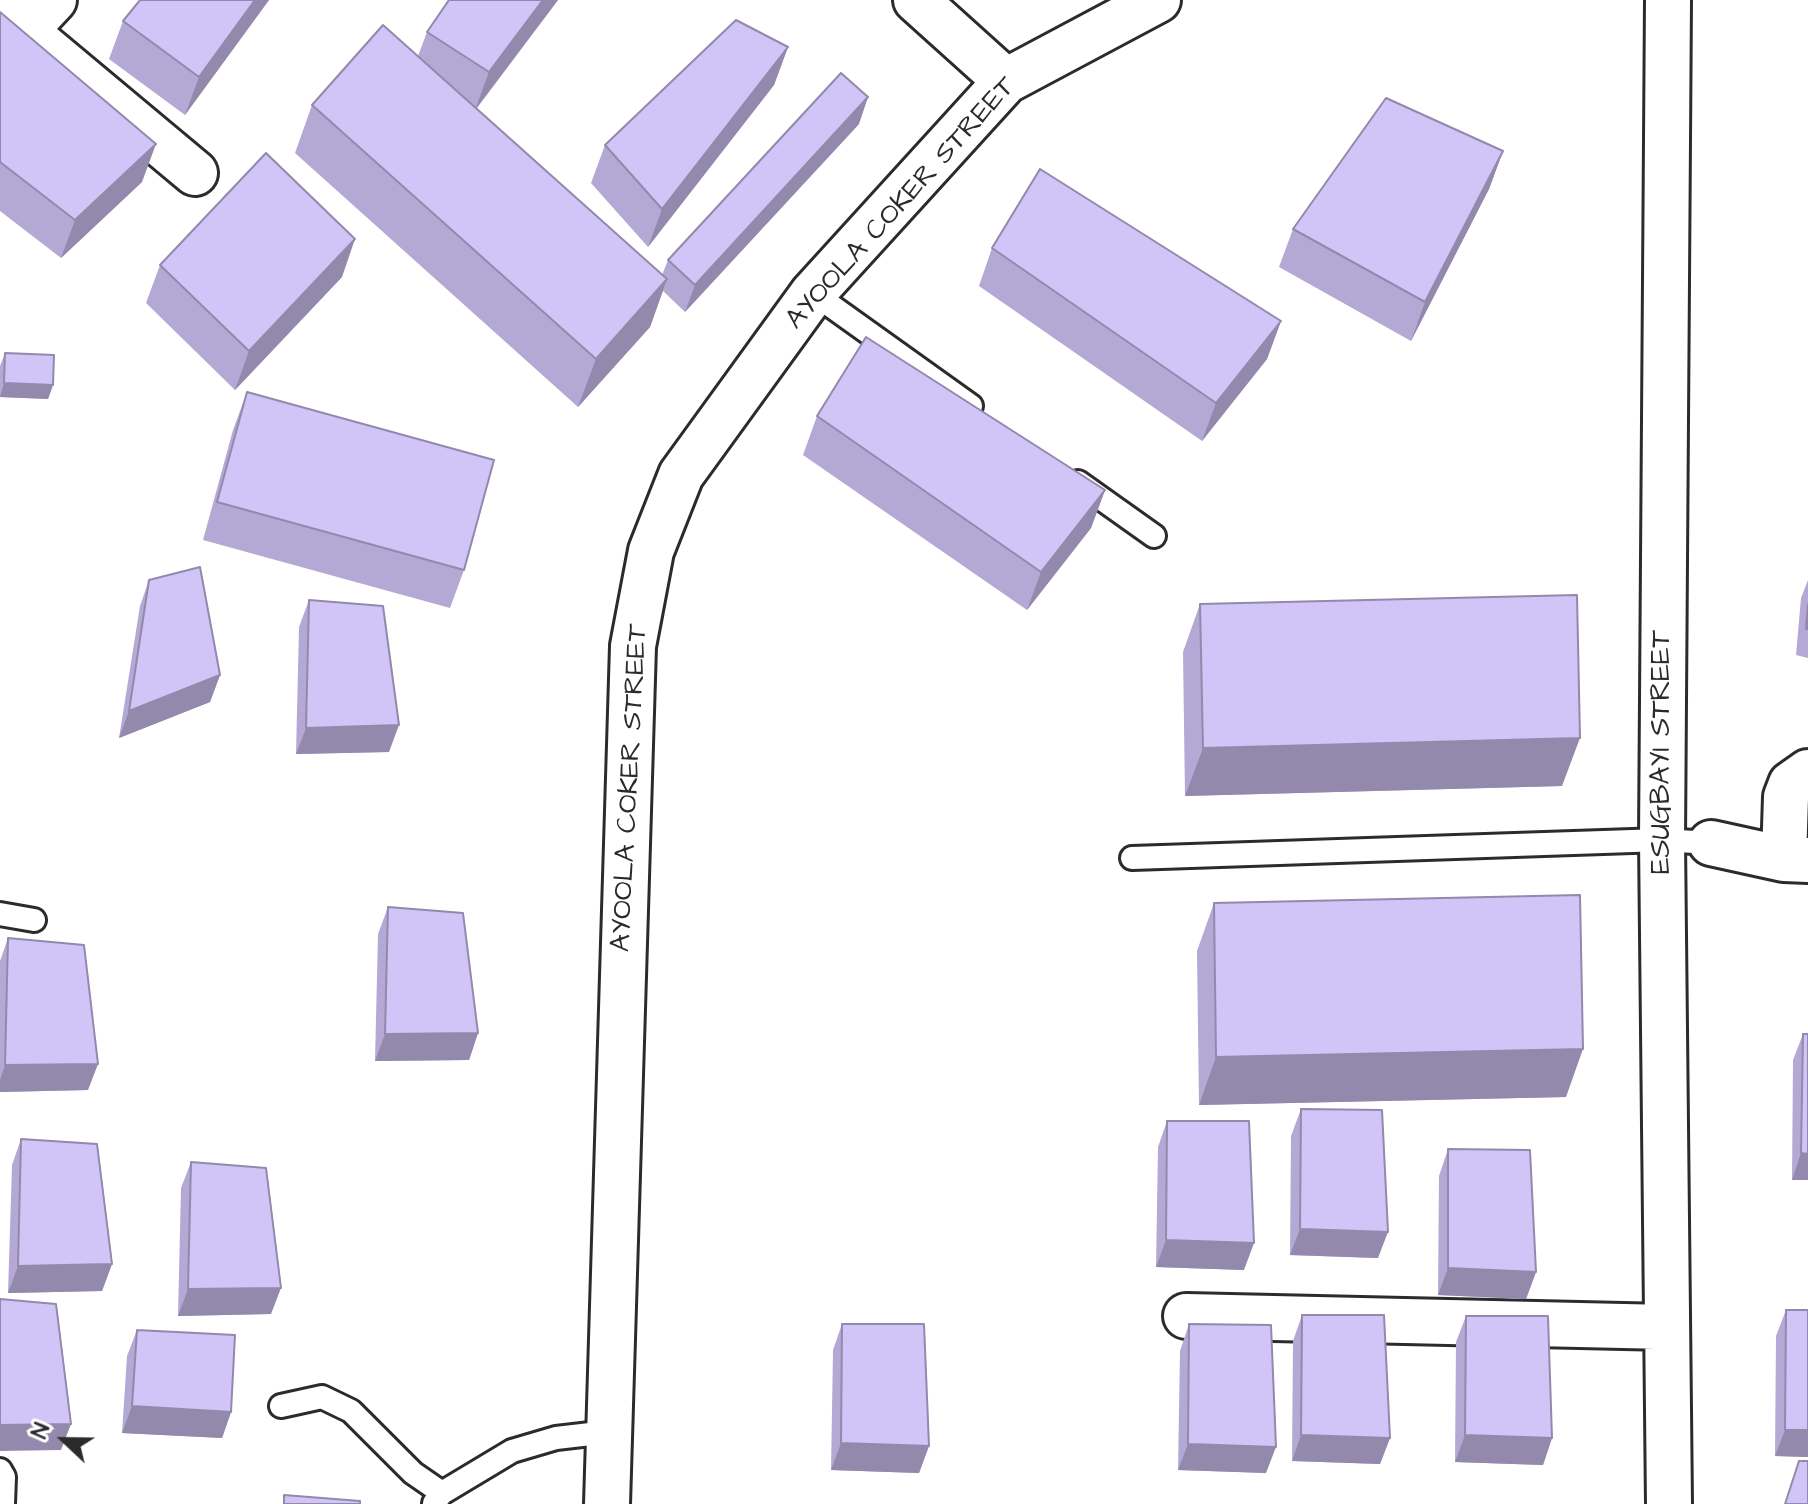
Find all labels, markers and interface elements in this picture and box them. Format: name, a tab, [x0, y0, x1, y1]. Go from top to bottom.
street label: AYOOLA COKER STREET	[780, 71, 1024, 337]
street label: AYOOLA COKER STREET	[606, 623, 656, 953]
street label: ESUGBAYI STREET	[1646, 630, 1680, 874]
north arrow	[24, 1400, 104, 1480]
text: N	[24, 1419, 58, 1443]

